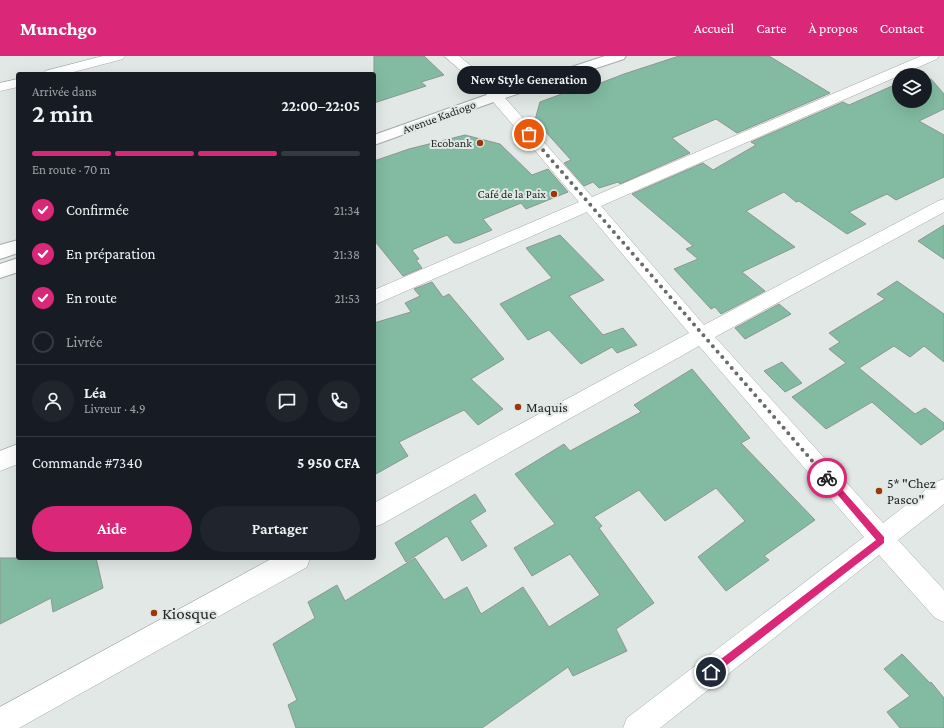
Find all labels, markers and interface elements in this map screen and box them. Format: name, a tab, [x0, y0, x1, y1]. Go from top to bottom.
text: Munchgo	[20, 18, 97, 39]
text: Accueil	[694, 20, 734, 36]
text: Carte	[756, 20, 787, 36]
text: À propos	[809, 20, 858, 36]
text: Contact	[880, 20, 924, 36]
callout: New Style Generation	[457, 66, 601, 94]
map controls	[892, 68, 932, 108]
button: layers	[892, 68, 932, 108]
text: New Style Generation	[471, 72, 587, 87]
text: Arrivée dans	[32, 84, 97, 99]
street label: Avenue Kadiogo	[400, 97, 478, 137]
text: 22:00–22:05	[282, 98, 360, 114]
text: 2 min	[32, 99, 93, 128]
pin	[512, 117, 546, 151]
icon: bag	[518, 123, 540, 145]
place label: Ecobank	[431, 136, 472, 150]
marker: Ecobank	[475, 138, 485, 148]
text: En route · 70 m	[32, 162, 110, 177]
place label: Café de la Paix	[477, 187, 546, 201]
marker: Café de la Paix	[549, 189, 559, 199]
icon: check	[32, 199, 54, 221]
text: Confirmée	[66, 202, 129, 218]
text: 21:34	[334, 203, 360, 218]
icon: check	[32, 243, 54, 265]
text: En préparation	[66, 246, 156, 262]
text: 21:38	[333, 247, 360, 262]
icon: check	[32, 287, 54, 309]
text: En route	[66, 290, 117, 306]
text: 21:53	[334, 291, 360, 306]
text: Livrée	[66, 334, 103, 350]
button: person	[32, 380, 74, 422]
button: chat	[266, 380, 308, 422]
button: phone	[318, 380, 360, 422]
text: Léa	[84, 385, 106, 401]
place label: Maquis	[526, 399, 568, 415]
text: Livreur · 4.9	[84, 401, 146, 416]
marker: Maquis	[513, 402, 523, 412]
text: Commande #7340	[32, 455, 142, 471]
text: 5 950 CFA	[297, 455, 360, 471]
courier	[807, 458, 847, 498]
icon: bike	[816, 467, 838, 489]
place label: 5* "Chez Pasco"	[887, 475, 936, 507]
marker: 5* "Chez Pasco"	[874, 486, 884, 496]
button: Aide	[32, 506, 192, 552]
button: Partager	[200, 506, 360, 552]
place label: Kiosque	[162, 604, 217, 623]
marker: Kiosque	[149, 608, 159, 618]
pin	[694, 655, 728, 689]
icon: home	[700, 661, 722, 683]

